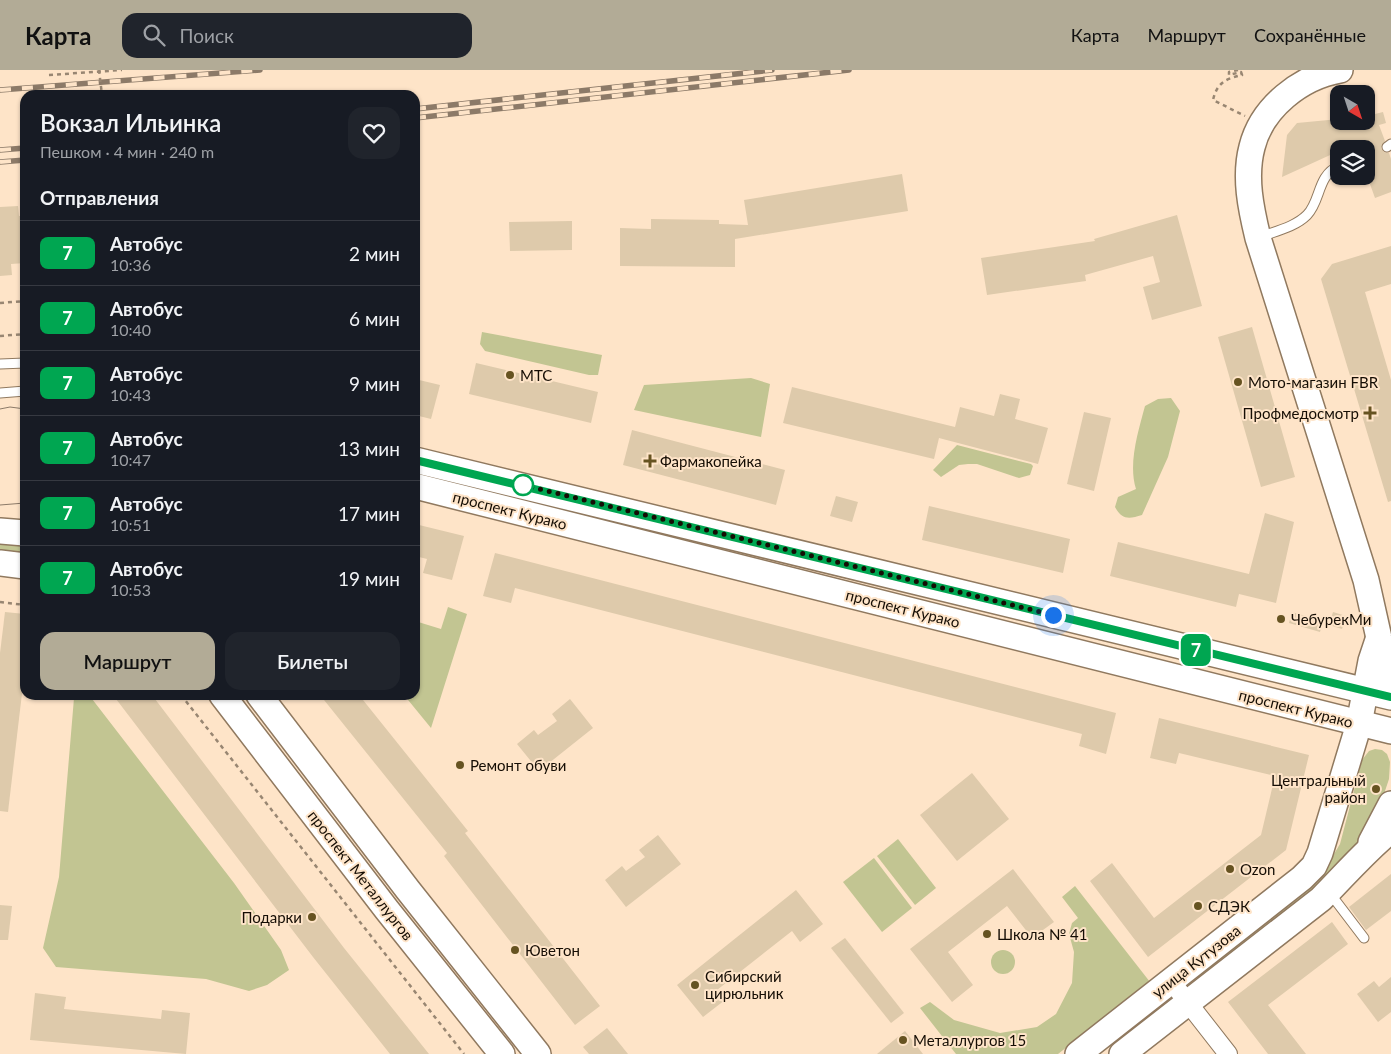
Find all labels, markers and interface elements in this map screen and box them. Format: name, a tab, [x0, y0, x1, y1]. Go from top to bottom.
search box	[122, 13, 472, 58]
text: Карта	[25, 21, 92, 50]
icon: search	[140, 21, 168, 49]
text: Поиск	[180, 24, 234, 47]
text: Карта	[1071, 24, 1119, 46]
text: Маршрут	[1147, 24, 1226, 46]
text: Сохранённые	[1254, 24, 1366, 46]
north arrow	[1330, 85, 1375, 130]
map controls	[1330, 85, 1375, 185]
button: heart	[348, 107, 400, 159]
text: Вокзал Ильинка	[40, 108, 221, 137]
button: layers	[1330, 140, 1375, 185]
text: Пешком · 4 мин · 240 m	[40, 142, 214, 161]
text: Отправления	[40, 186, 159, 209]
text: Автобус	[110, 232, 183, 255]
text: 7	[62, 242, 73, 264]
text: 2 мин	[349, 242, 400, 265]
text: 10:36	[110, 255, 151, 274]
text: Автобус	[110, 297, 183, 320]
text: 7	[62, 307, 73, 329]
text: 6 мин	[349, 307, 400, 330]
text: 10:40	[110, 320, 151, 339]
text: Автобус	[110, 362, 183, 385]
place label: МТС	[520, 366, 552, 384]
marker: МТС	[504, 369, 516, 381]
text: 7	[62, 372, 73, 394]
text: 9 мин	[349, 372, 400, 395]
place label: Мото-магазин FBR	[1248, 373, 1379, 391]
marker: Мото-магазин FBR	[1232, 376, 1244, 388]
text: 10:43	[110, 385, 151, 404]
place label: Профмедосмотр	[1243, 404, 1359, 422]
marker: Профмедосмотр	[1363, 406, 1377, 420]
text: Автобус	[110, 427, 183, 450]
text: 7	[62, 437, 73, 459]
text: 13 мин	[338, 437, 400, 460]
text: 10:47	[110, 450, 151, 469]
place label: Фармакопейка	[660, 452, 762, 470]
marker: Фармакопейка	[644, 455, 656, 467]
unlabelled marker	[512, 474, 534, 496]
street label: проспект Курако	[451, 487, 569, 533]
text: Автобус	[110, 492, 183, 515]
text: 7	[62, 502, 73, 524]
text: 17 мин	[338, 502, 400, 525]
text: 10:51	[110, 515, 151, 534]
text: Автобус	[110, 557, 183, 580]
text: 7	[62, 567, 73, 589]
text: 19 мин	[338, 567, 400, 590]
text: 10:53	[110, 580, 151, 599]
street label: проспект Курако	[844, 585, 962, 631]
your location	[1041, 603, 1066, 628]
place label: ЧебурекМи	[1291, 610, 1371, 628]
marker: ЧебурекМи	[1275, 613, 1287, 625]
button: Маршрут	[40, 632, 215, 690]
button: Билеты	[225, 632, 400, 690]
line badge: 7	[1180, 634, 1212, 666]
text: 7	[1191, 639, 1201, 661]
street label: проспект Курако	[1237, 685, 1355, 731]
place label: Ремонт обуви	[470, 756, 566, 774]
marker: Ремонт обуви	[454, 759, 466, 771]
place label: Центральный район	[1271, 771, 1366, 806]
marker: Центральный район	[1370, 783, 1382, 795]
street label: проспект Металлургов	[305, 806, 417, 944]
place label: Ozon	[1240, 860, 1275, 878]
marker: Ozon	[1224, 863, 1236, 875]
place label: СДЭК	[1208, 897, 1250, 915]
marker: СДЭК	[1192, 900, 1204, 912]
place label: Подарки	[241, 908, 302, 926]
marker: Подарки	[306, 911, 318, 923]
street label: улица Кутузова	[1148, 921, 1244, 1001]
place label: Школа № 41	[997, 925, 1087, 943]
marker: Школа № 41	[981, 928, 993, 940]
place label: Юветон	[525, 941, 580, 959]
marker: Юветон	[509, 944, 521, 956]
place label: Сибирский цирюльник	[705, 967, 784, 1002]
marker: Сибирский цирюльник	[689, 979, 701, 991]
place label: Металлургов 15	[913, 1031, 1026, 1049]
marker: Металлургов 15	[897, 1034, 909, 1046]

